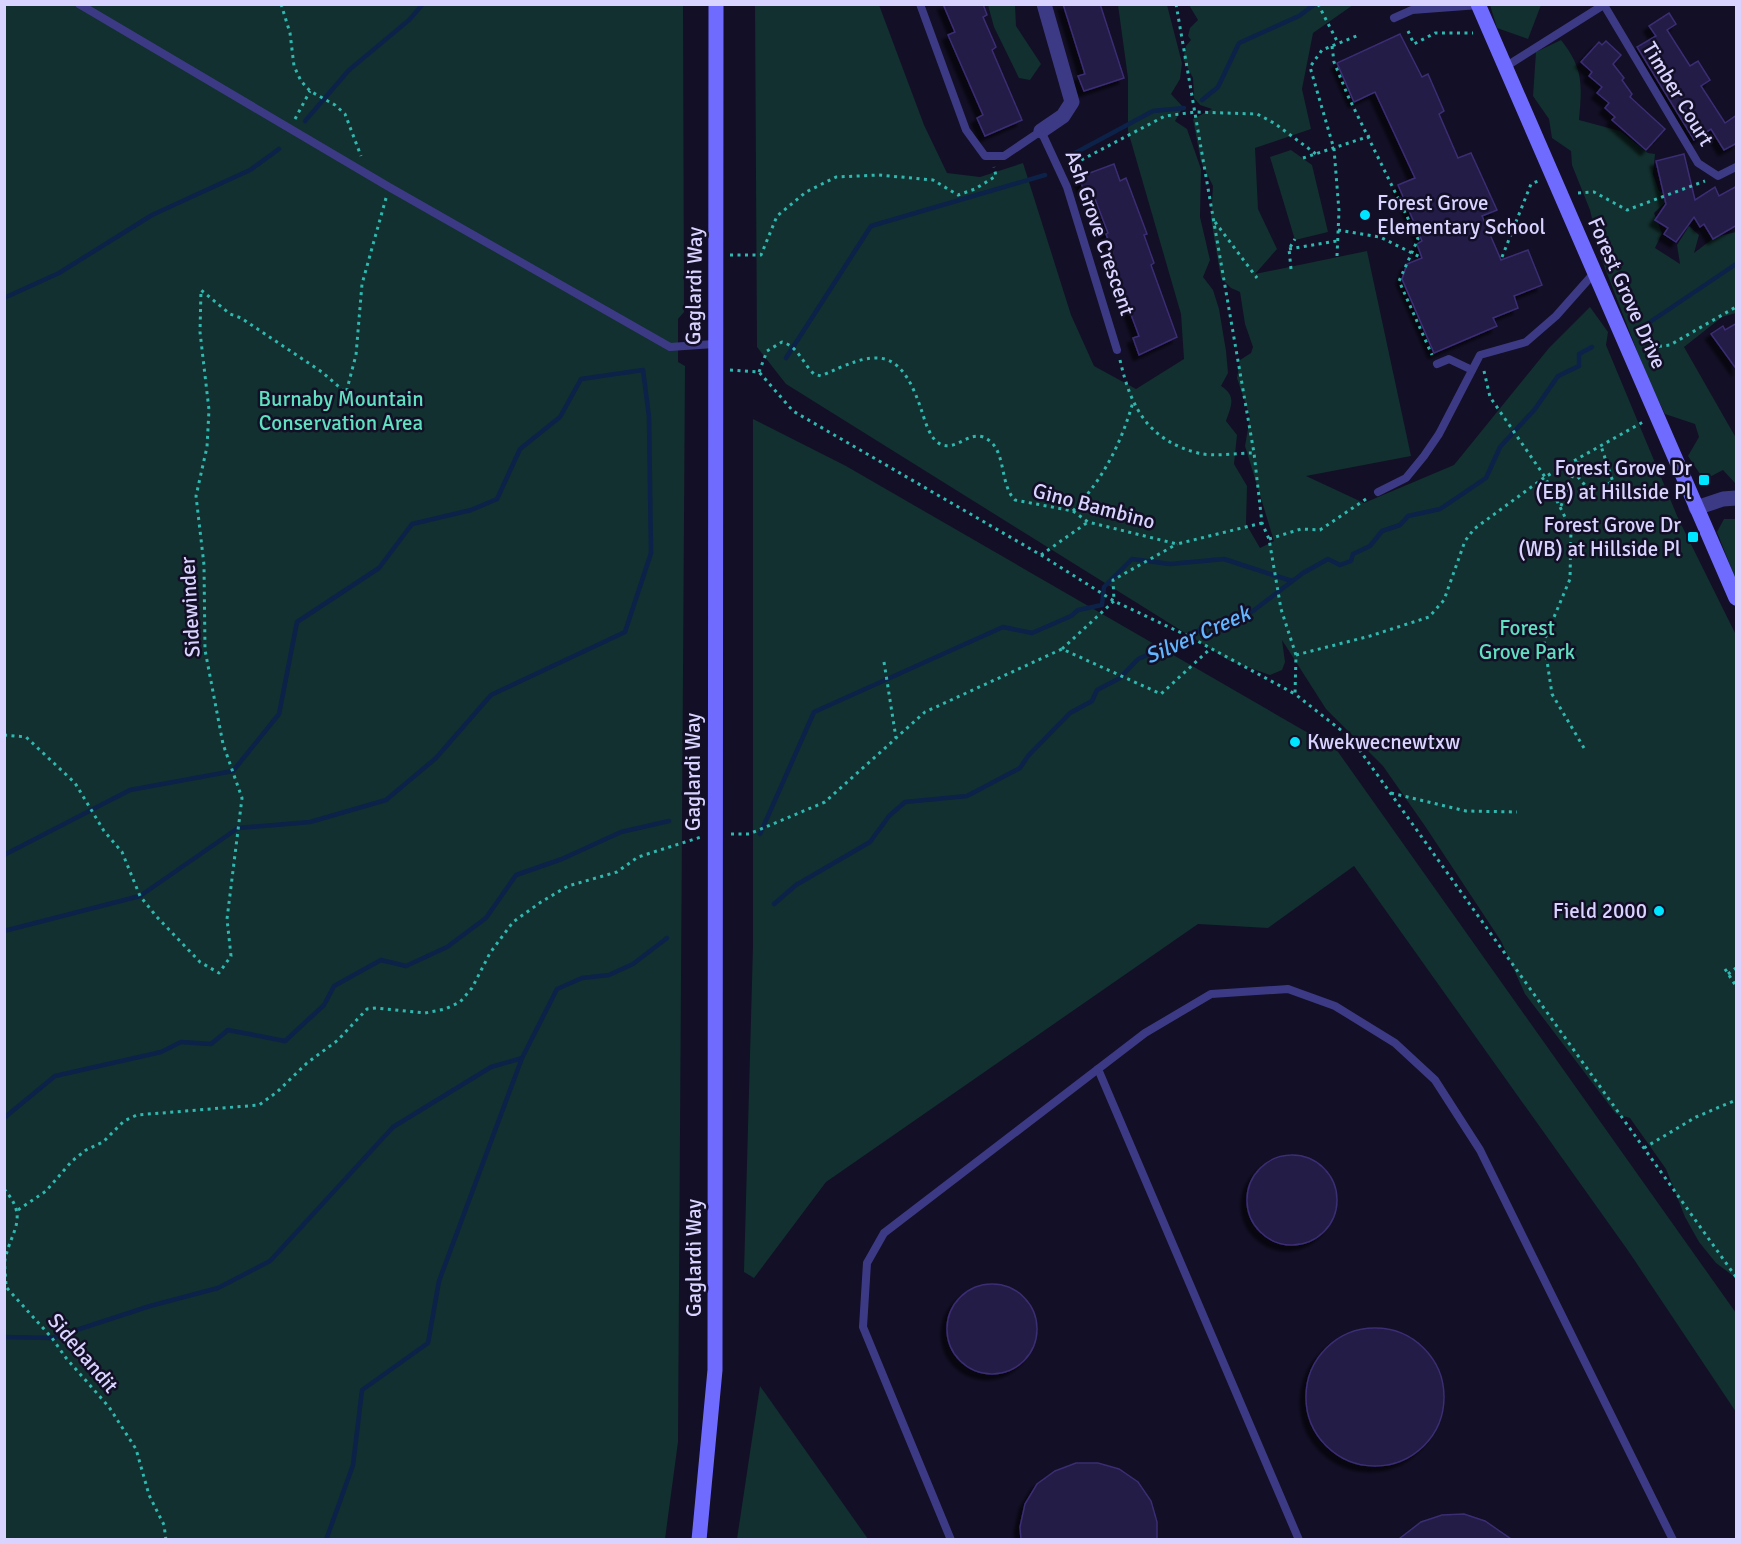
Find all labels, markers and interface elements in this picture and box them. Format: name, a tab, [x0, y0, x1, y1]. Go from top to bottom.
street label: Timber Court	[1637, 37, 1719, 151]
street label: Ash Grove Crescent	[1060, 147, 1140, 319]
place label: Forest Grove Elementary School	[1377, 190, 1546, 240]
marker: Forest Grove Elementary School	[1358, 208, 1372, 222]
street label: Forest Grove Drive	[1582, 213, 1672, 373]
street label: Gaglardi Way	[680, 227, 708, 345]
park label: Burnaby Mountain Conservation Area	[258, 386, 424, 436]
place label: Forest Grove Dr (EB) at Hillside Pl	[1535, 455, 1692, 505]
marker: Forest Grove Dr (EB) at Hillside Pl	[1697, 473, 1711, 487]
street label: Gino Bambino	[1030, 477, 1158, 535]
place label: Forest Grove Dr (WB) at Hillside Pl	[1518, 512, 1681, 562]
marker: Forest Grove Dr (WB) at Hillside Pl	[1686, 530, 1700, 544]
street label: Sidewinder	[174, 556, 206, 658]
water label: Silver Creek	[1140, 599, 1256, 670]
park label: Forest Grove Park	[1479, 615, 1576, 665]
street label: Gaglardi Way	[680, 713, 706, 831]
place label: Kwekwecnewtxw	[1307, 729, 1460, 755]
marker: Kwekwecnewtxw	[1288, 735, 1302, 749]
place label: Field 2000	[1553, 898, 1647, 924]
marker: Field 2000	[1652, 904, 1666, 918]
street label: Gaglardi Way	[681, 1199, 707, 1317]
street label: Sidebandit	[42, 1308, 124, 1398]

